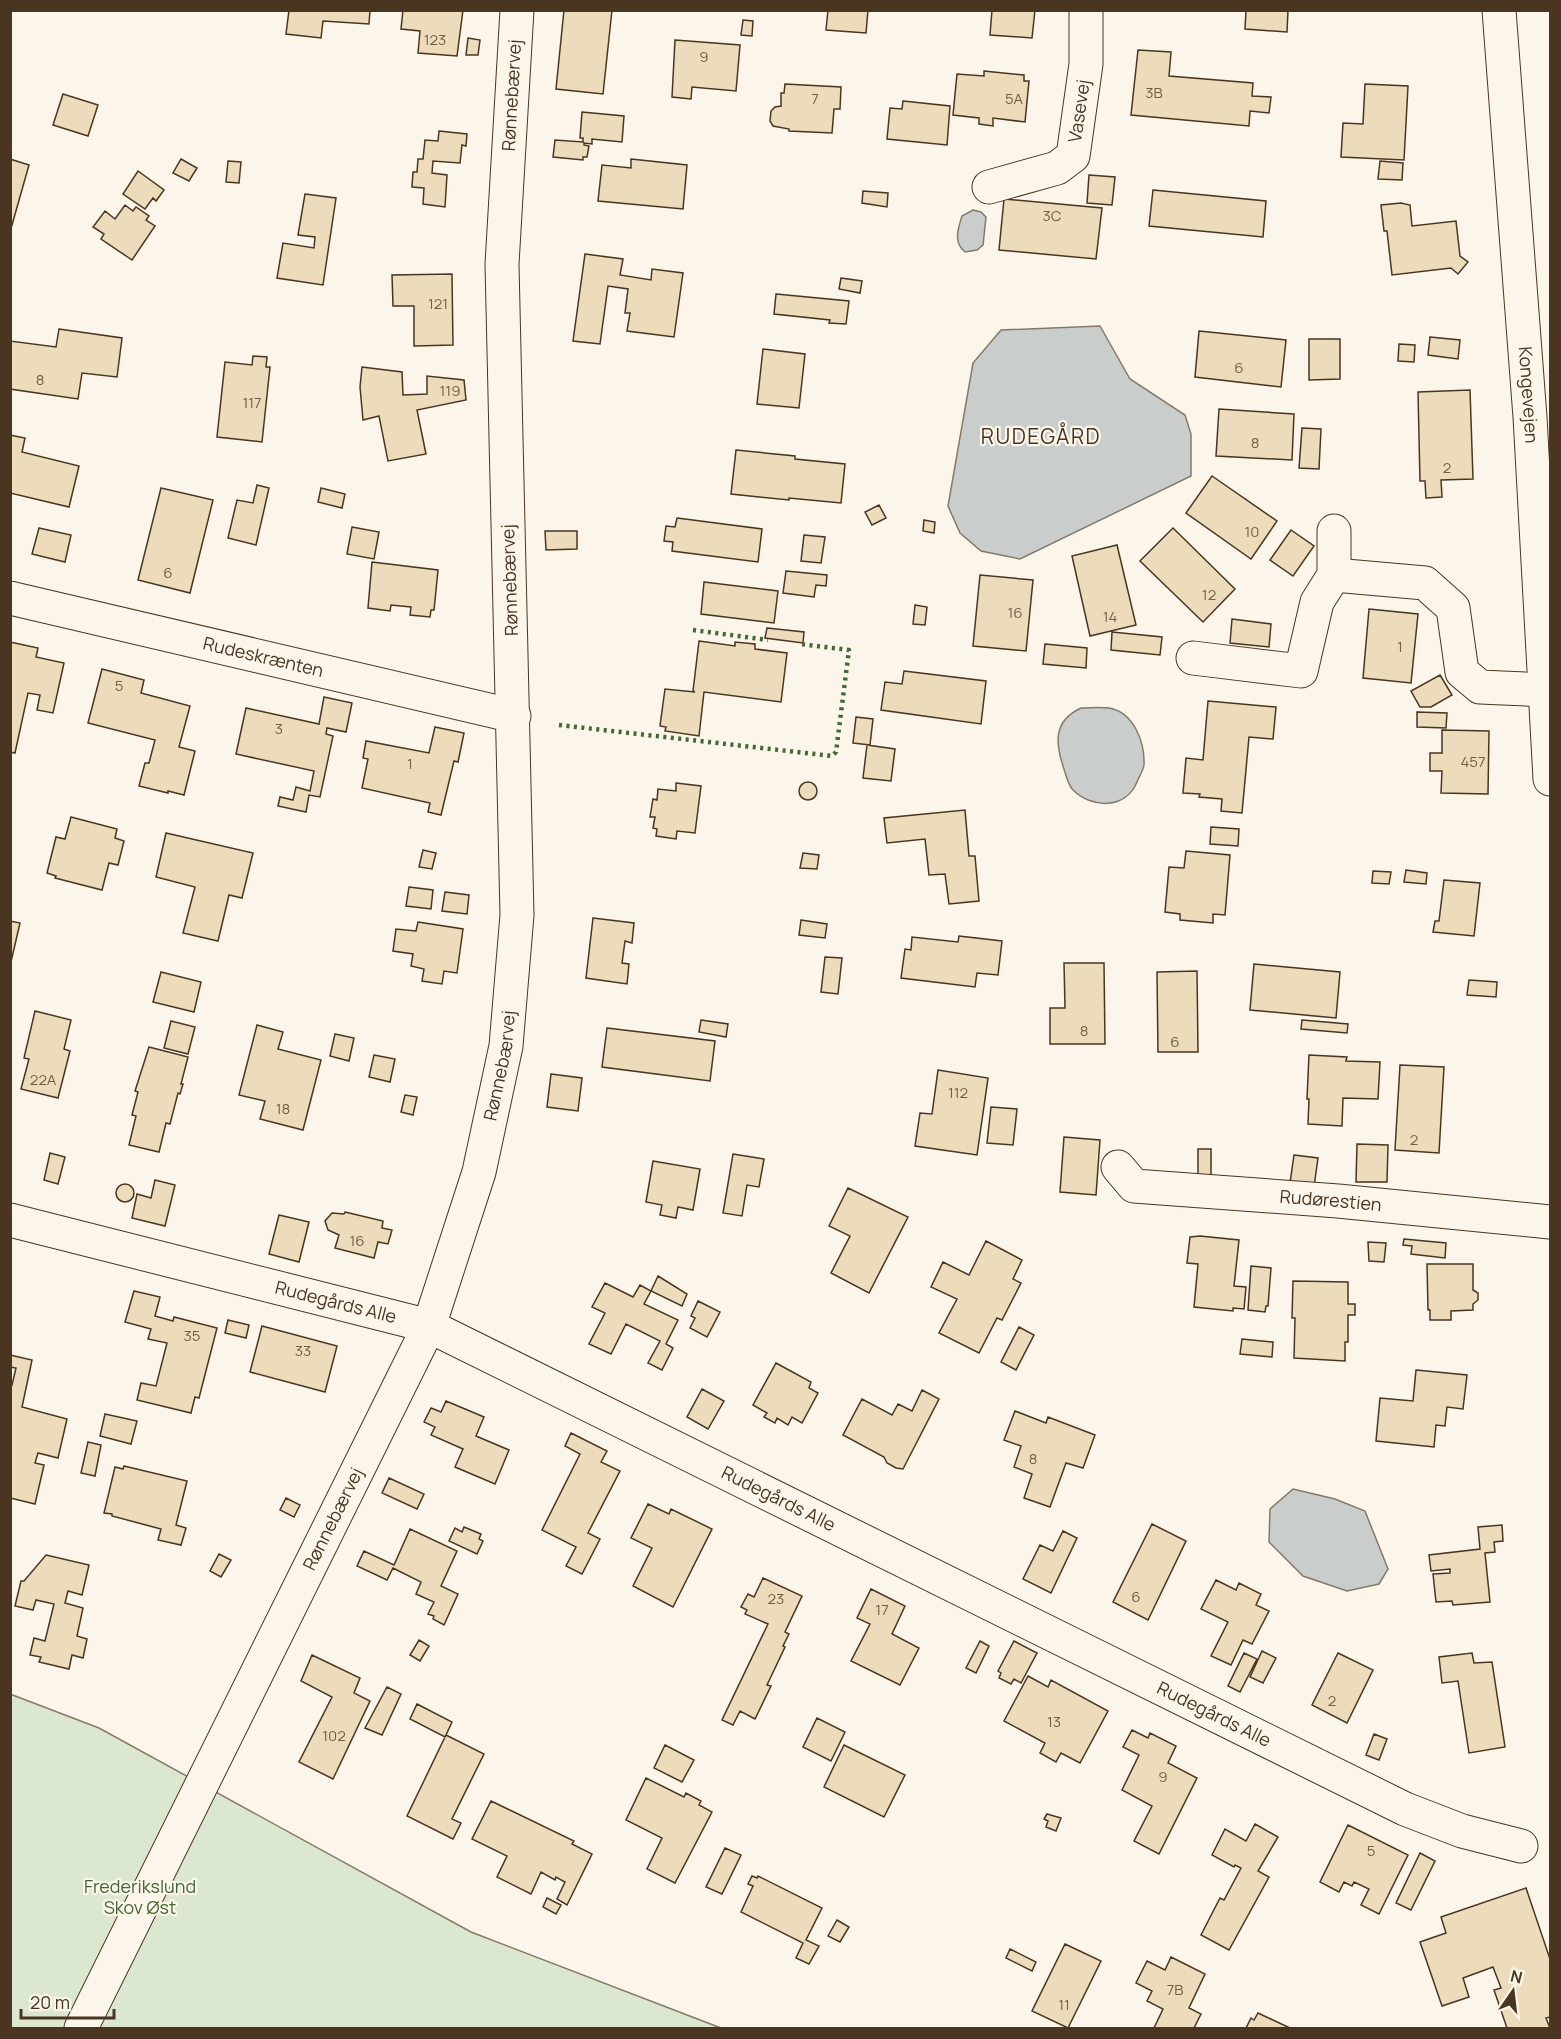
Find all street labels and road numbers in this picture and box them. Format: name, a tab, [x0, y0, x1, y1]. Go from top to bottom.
street label: Rønnebærvej	[496, 39, 526, 152]
street label: Vasevej	[1062, 78, 1095, 144]
street label: Kongevejen	[1514, 346, 1544, 444]
street label: Rønnebærvej	[495, 524, 523, 636]
street label: Rudeskrænten	[201, 631, 326, 682]
street label: Rønnebærvej	[477, 1009, 520, 1123]
street label: Rudørestien	[1279, 1184, 1383, 1216]
street label: Rudegårds Alle	[273, 1275, 399, 1328]
street label: Rudegårds Alle	[718, 1460, 840, 1536]
street label: Rønnebærvej	[297, 1463, 368, 1574]
street label: Rudegårds Alle	[1153, 1675, 1275, 1752]

